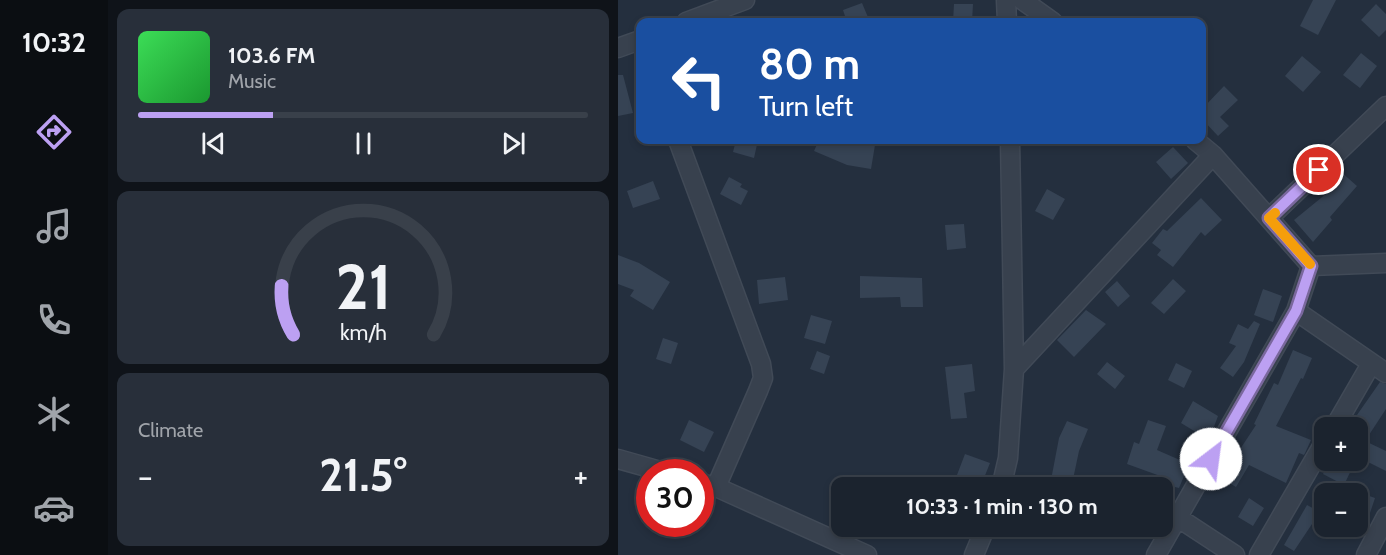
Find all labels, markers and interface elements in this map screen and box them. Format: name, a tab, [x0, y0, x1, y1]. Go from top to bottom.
text: 10:32	[22, 26, 86, 59]
text: 80 m	[759, 38, 860, 90]
text: 103.6 FM	[228, 42, 315, 69]
icon: left	[660, 42, 738, 120]
text: Music	[228, 69, 276, 93]
text: Turn left	[759, 90, 853, 123]
icon: directions	[33, 111, 75, 153]
icon: previous	[197, 127, 230, 160]
icon: pause	[347, 127, 380, 160]
icon: next	[497, 127, 530, 160]
pin	[1293, 144, 1344, 195]
icon: arrive	[1302, 153, 1335, 186]
icon: music	[33, 205, 75, 247]
text: 21	[335, 249, 391, 325]
icon: phone	[33, 299, 75, 341]
text: km/h	[340, 319, 386, 345]
icon: climate	[33, 393, 75, 435]
map controls	[1314, 417, 1368, 537]
button: +	[1314, 417, 1368, 471]
text: Climate	[138, 418, 203, 442]
position arrow	[1179, 427, 1243, 491]
text: 21.5°	[319, 448, 407, 502]
text: −	[138, 456, 153, 496]
text: +	[573, 456, 588, 496]
speed limit sign: 30	[636, 459, 714, 537]
button: −	[1314, 483, 1368, 537]
icon: car	[33, 487, 75, 529]
text: 10:33 · 1 min · 130 m	[906, 493, 1098, 520]

